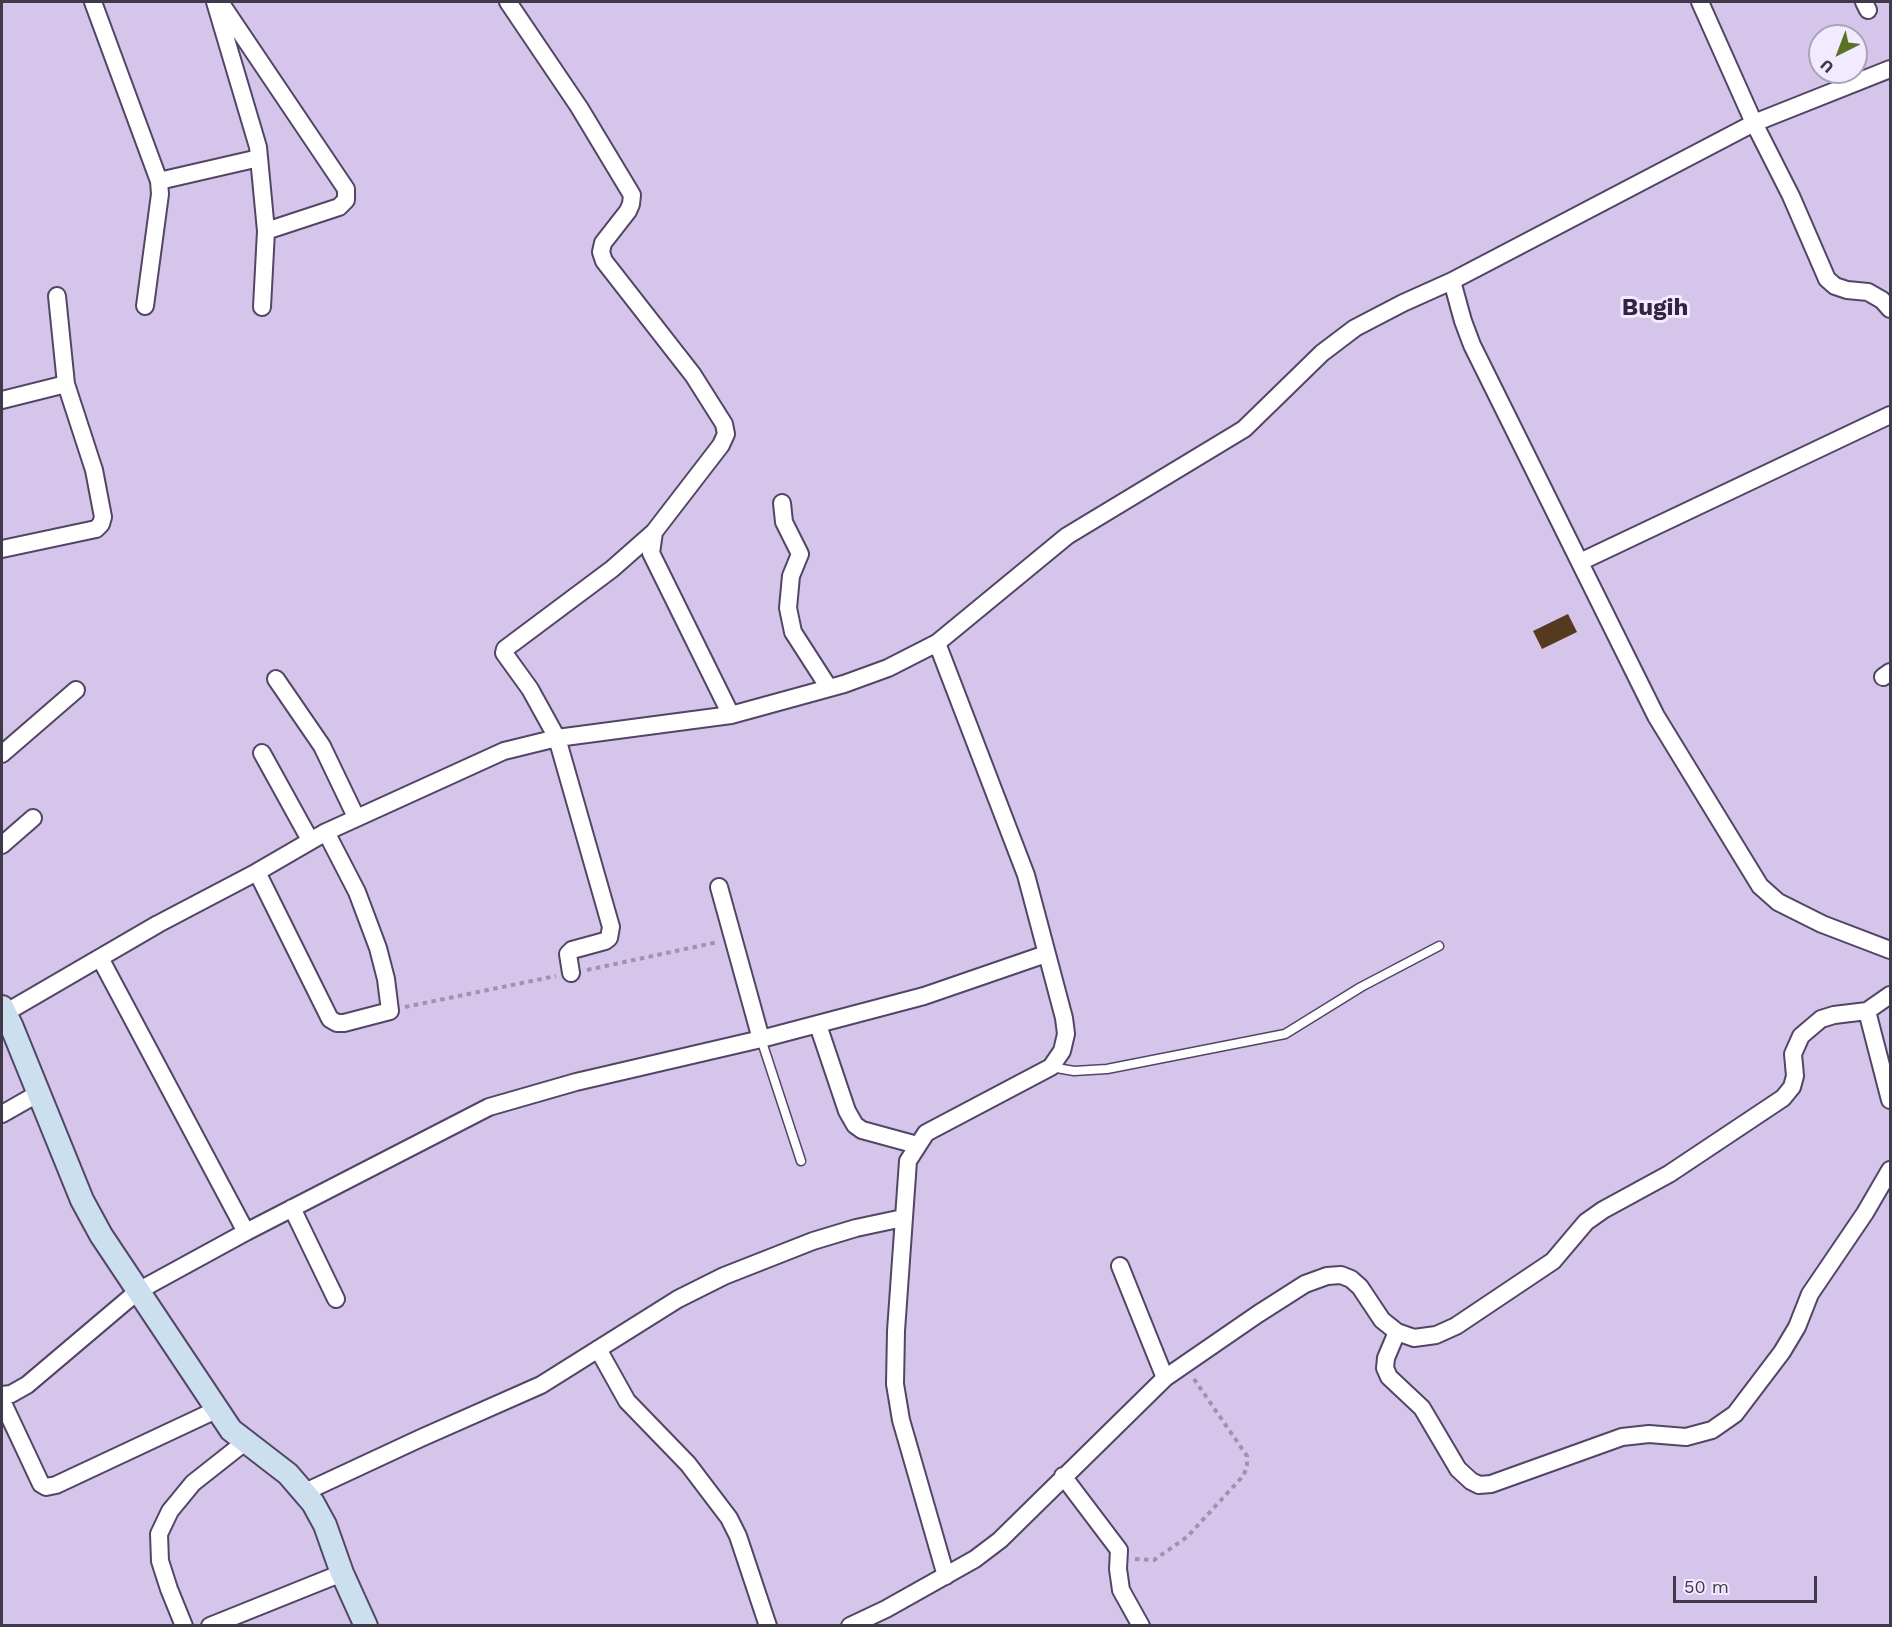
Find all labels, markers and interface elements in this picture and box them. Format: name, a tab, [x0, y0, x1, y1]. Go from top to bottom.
north arrow	[1808, 24, 1868, 84]
text: U	[1816, 55, 1838, 77]
district label: Bugih	[1622, 294, 1688, 322]
scale bar	[1676, 1564, 1820, 1602]
text: 50 m	[1684, 1576, 1729, 1597]

